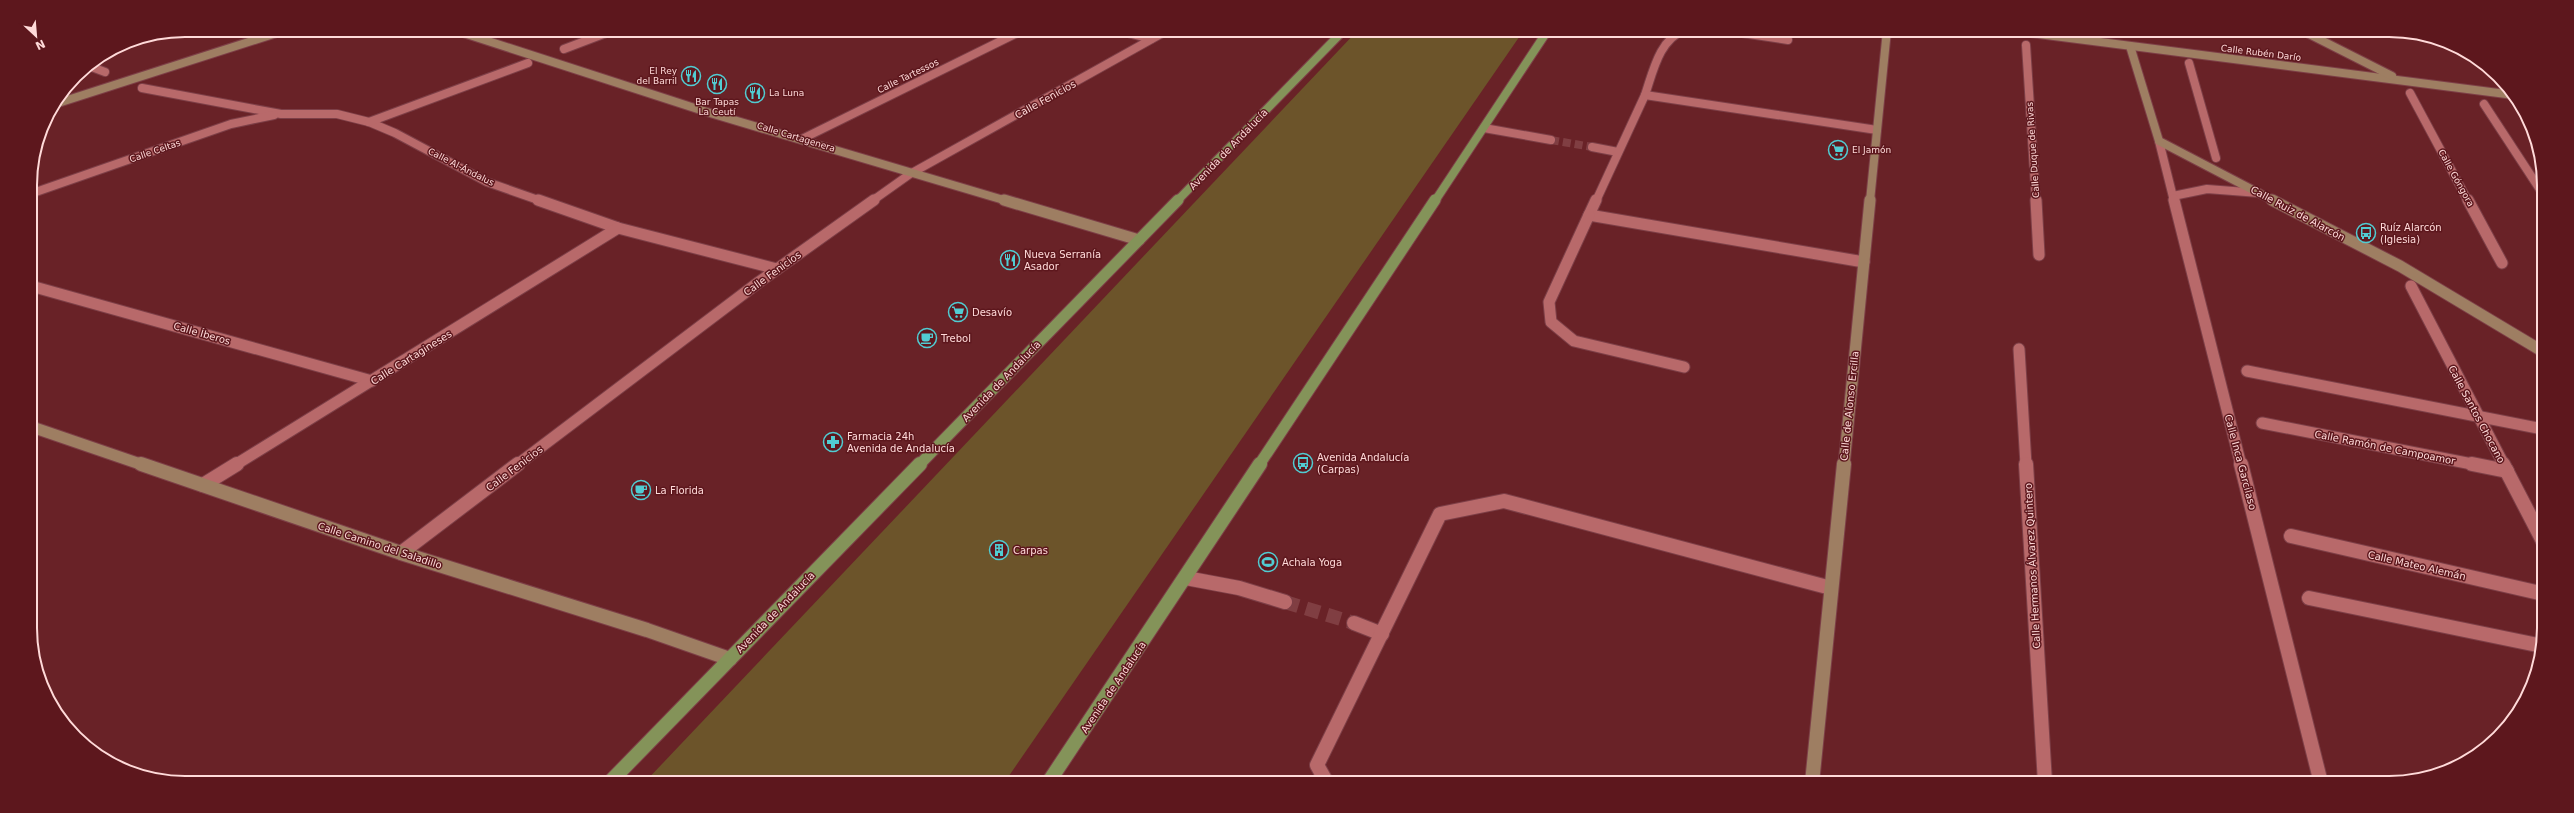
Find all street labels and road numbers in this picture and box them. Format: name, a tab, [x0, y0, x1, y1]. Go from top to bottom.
street label: Calle Rubén Darío	[2220, 43, 2302, 63]
street label: Calle Tartessos	[876, 57, 941, 95]
street label: Calle Fenicios	[1013, 78, 1078, 121]
street label: Calle Duque de Rivas	[2025, 101, 2041, 198]
street label: Avenida de Andalucía	[1187, 107, 1270, 192]
street label: Calle Cartagenera	[756, 120, 836, 154]
street label: Calle Celtas	[128, 138, 182, 164]
street label: Calle Al-Ándalus	[426, 145, 496, 188]
street label: Calle Góngora	[2436, 148, 2476, 208]
street label: Calle Ruiz de Alarcón	[2249, 184, 2347, 243]
street label: Calle Fenicios	[742, 249, 803, 298]
street label: Calle Íberos	[172, 319, 232, 347]
street label: Calle Cartagineses	[369, 328, 454, 387]
street label: Avenida de Andalucía	[960, 339, 1043, 424]
street label: Calle de Alonso Ercilla	[1838, 351, 1861, 462]
street label: Calle Santos Chocano	[2446, 364, 2507, 465]
street label: Calle Inca Garcilaso	[2222, 413, 2259, 511]
street label: Calle Ramón de Campoamor	[2314, 428, 2457, 467]
street label: Calle Fenicios	[484, 444, 545, 493]
street label: Calle Hermanos Álvarez Quintero	[2022, 483, 2042, 649]
street label: Calle Camino del Saladillo	[316, 520, 443, 571]
street label: Calle Mateo Alemán	[2367, 549, 2467, 582]
street label: Avenida de Andalucía	[734, 570, 817, 655]
street label: Avenida de Andalucía	[1079, 639, 1148, 735]

